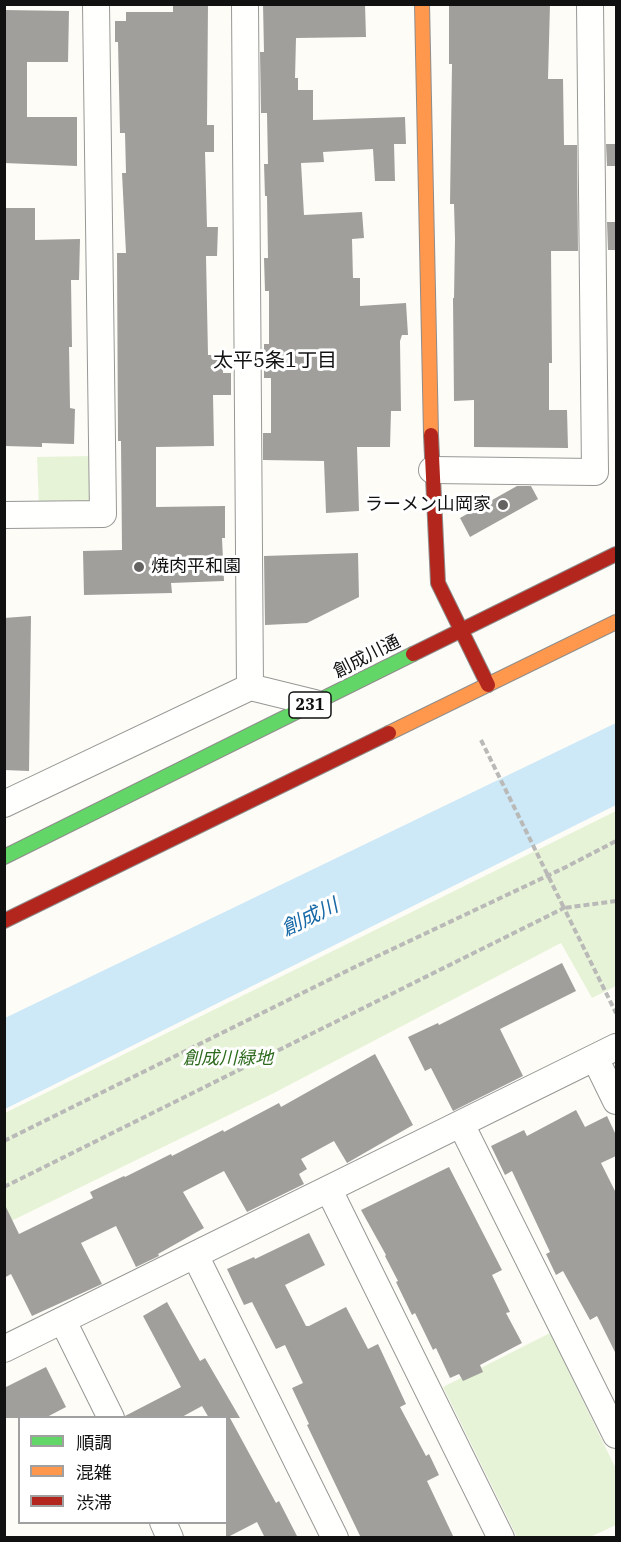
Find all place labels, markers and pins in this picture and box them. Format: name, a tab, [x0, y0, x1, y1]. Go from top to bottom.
place label: ラーメン山岡家	[365, 494, 491, 516]
marker: ラーメン山岡家	[496, 498, 510, 512]
place label: 焼肉平和園	[151, 556, 241, 578]
marker: 焼肉平和園	[132, 560, 146, 574]

